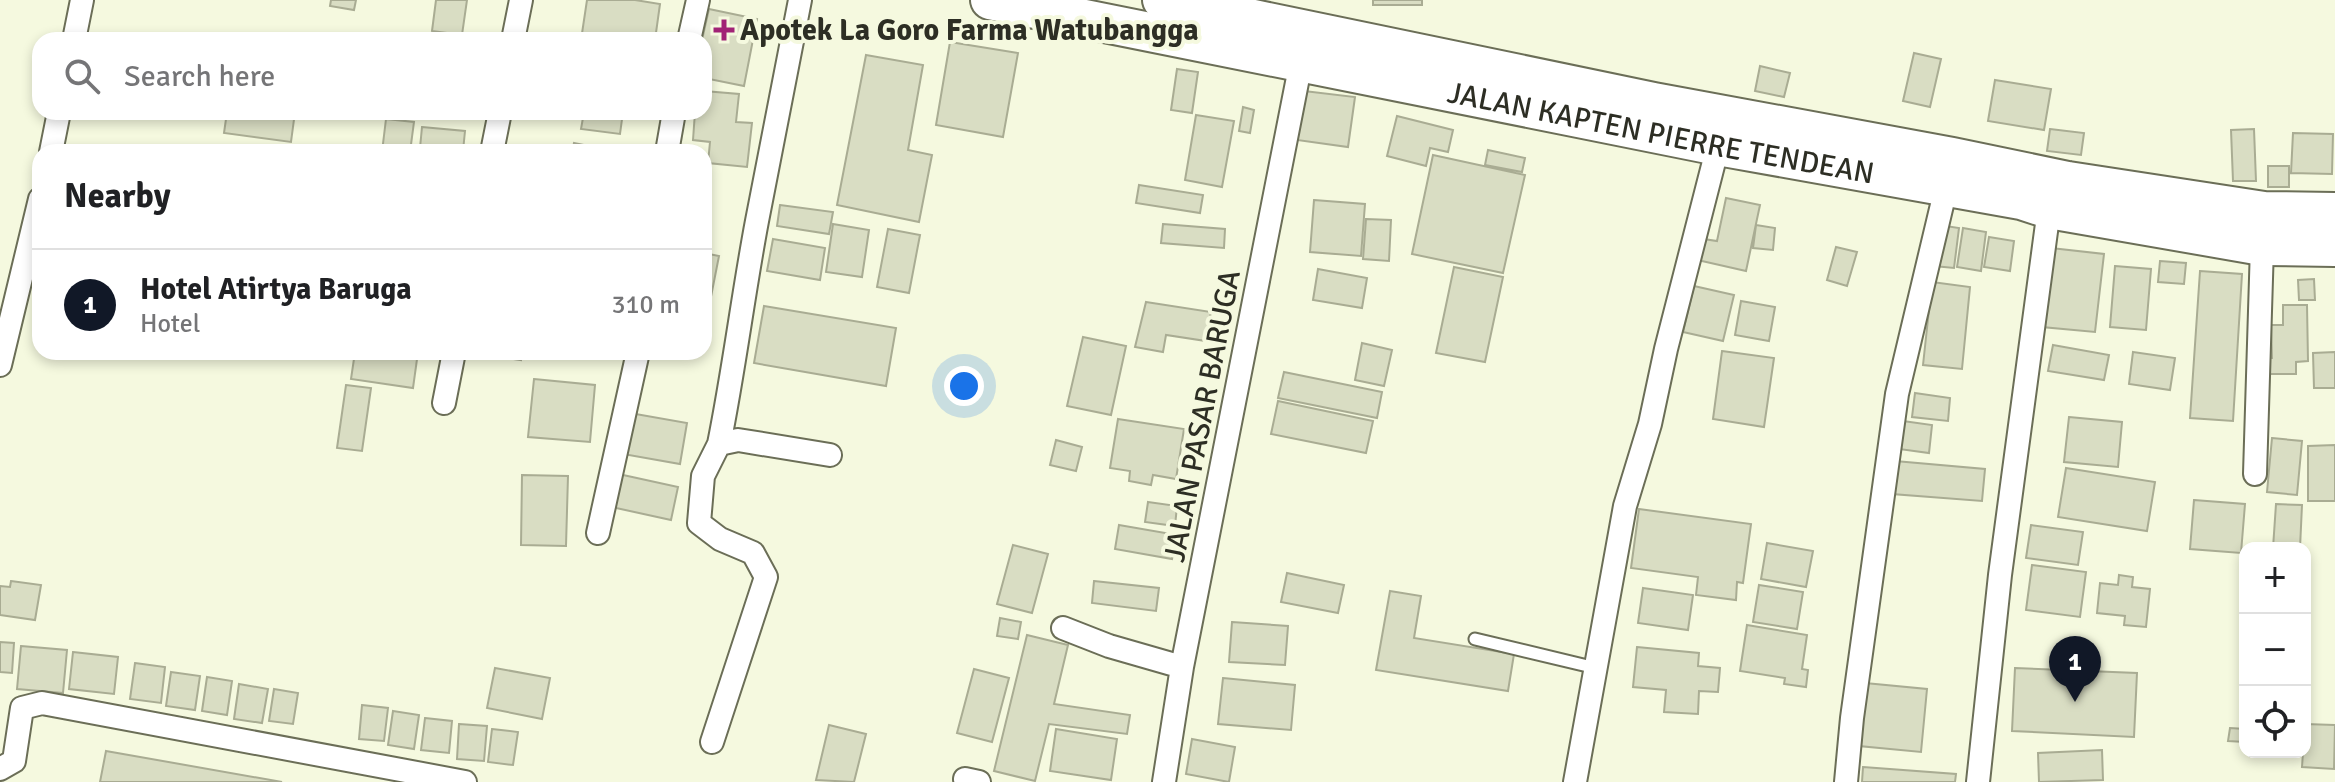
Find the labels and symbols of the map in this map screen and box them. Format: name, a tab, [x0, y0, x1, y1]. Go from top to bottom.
place label: Apotek La Goro Farma Watubangga	[740, 12, 1199, 49]
marker: Apotek La Goro Farma Watubangga	[715, 21, 733, 39]
street label: JALAN KAPTEN PIERRE TENDEAN	[1444, 74, 1877, 192]
street label: JALAN PASAR BARUGA	[1156, 267, 1249, 565]
your location	[944, 366, 984, 406]
pin: 1	[2049, 636, 2101, 702]

